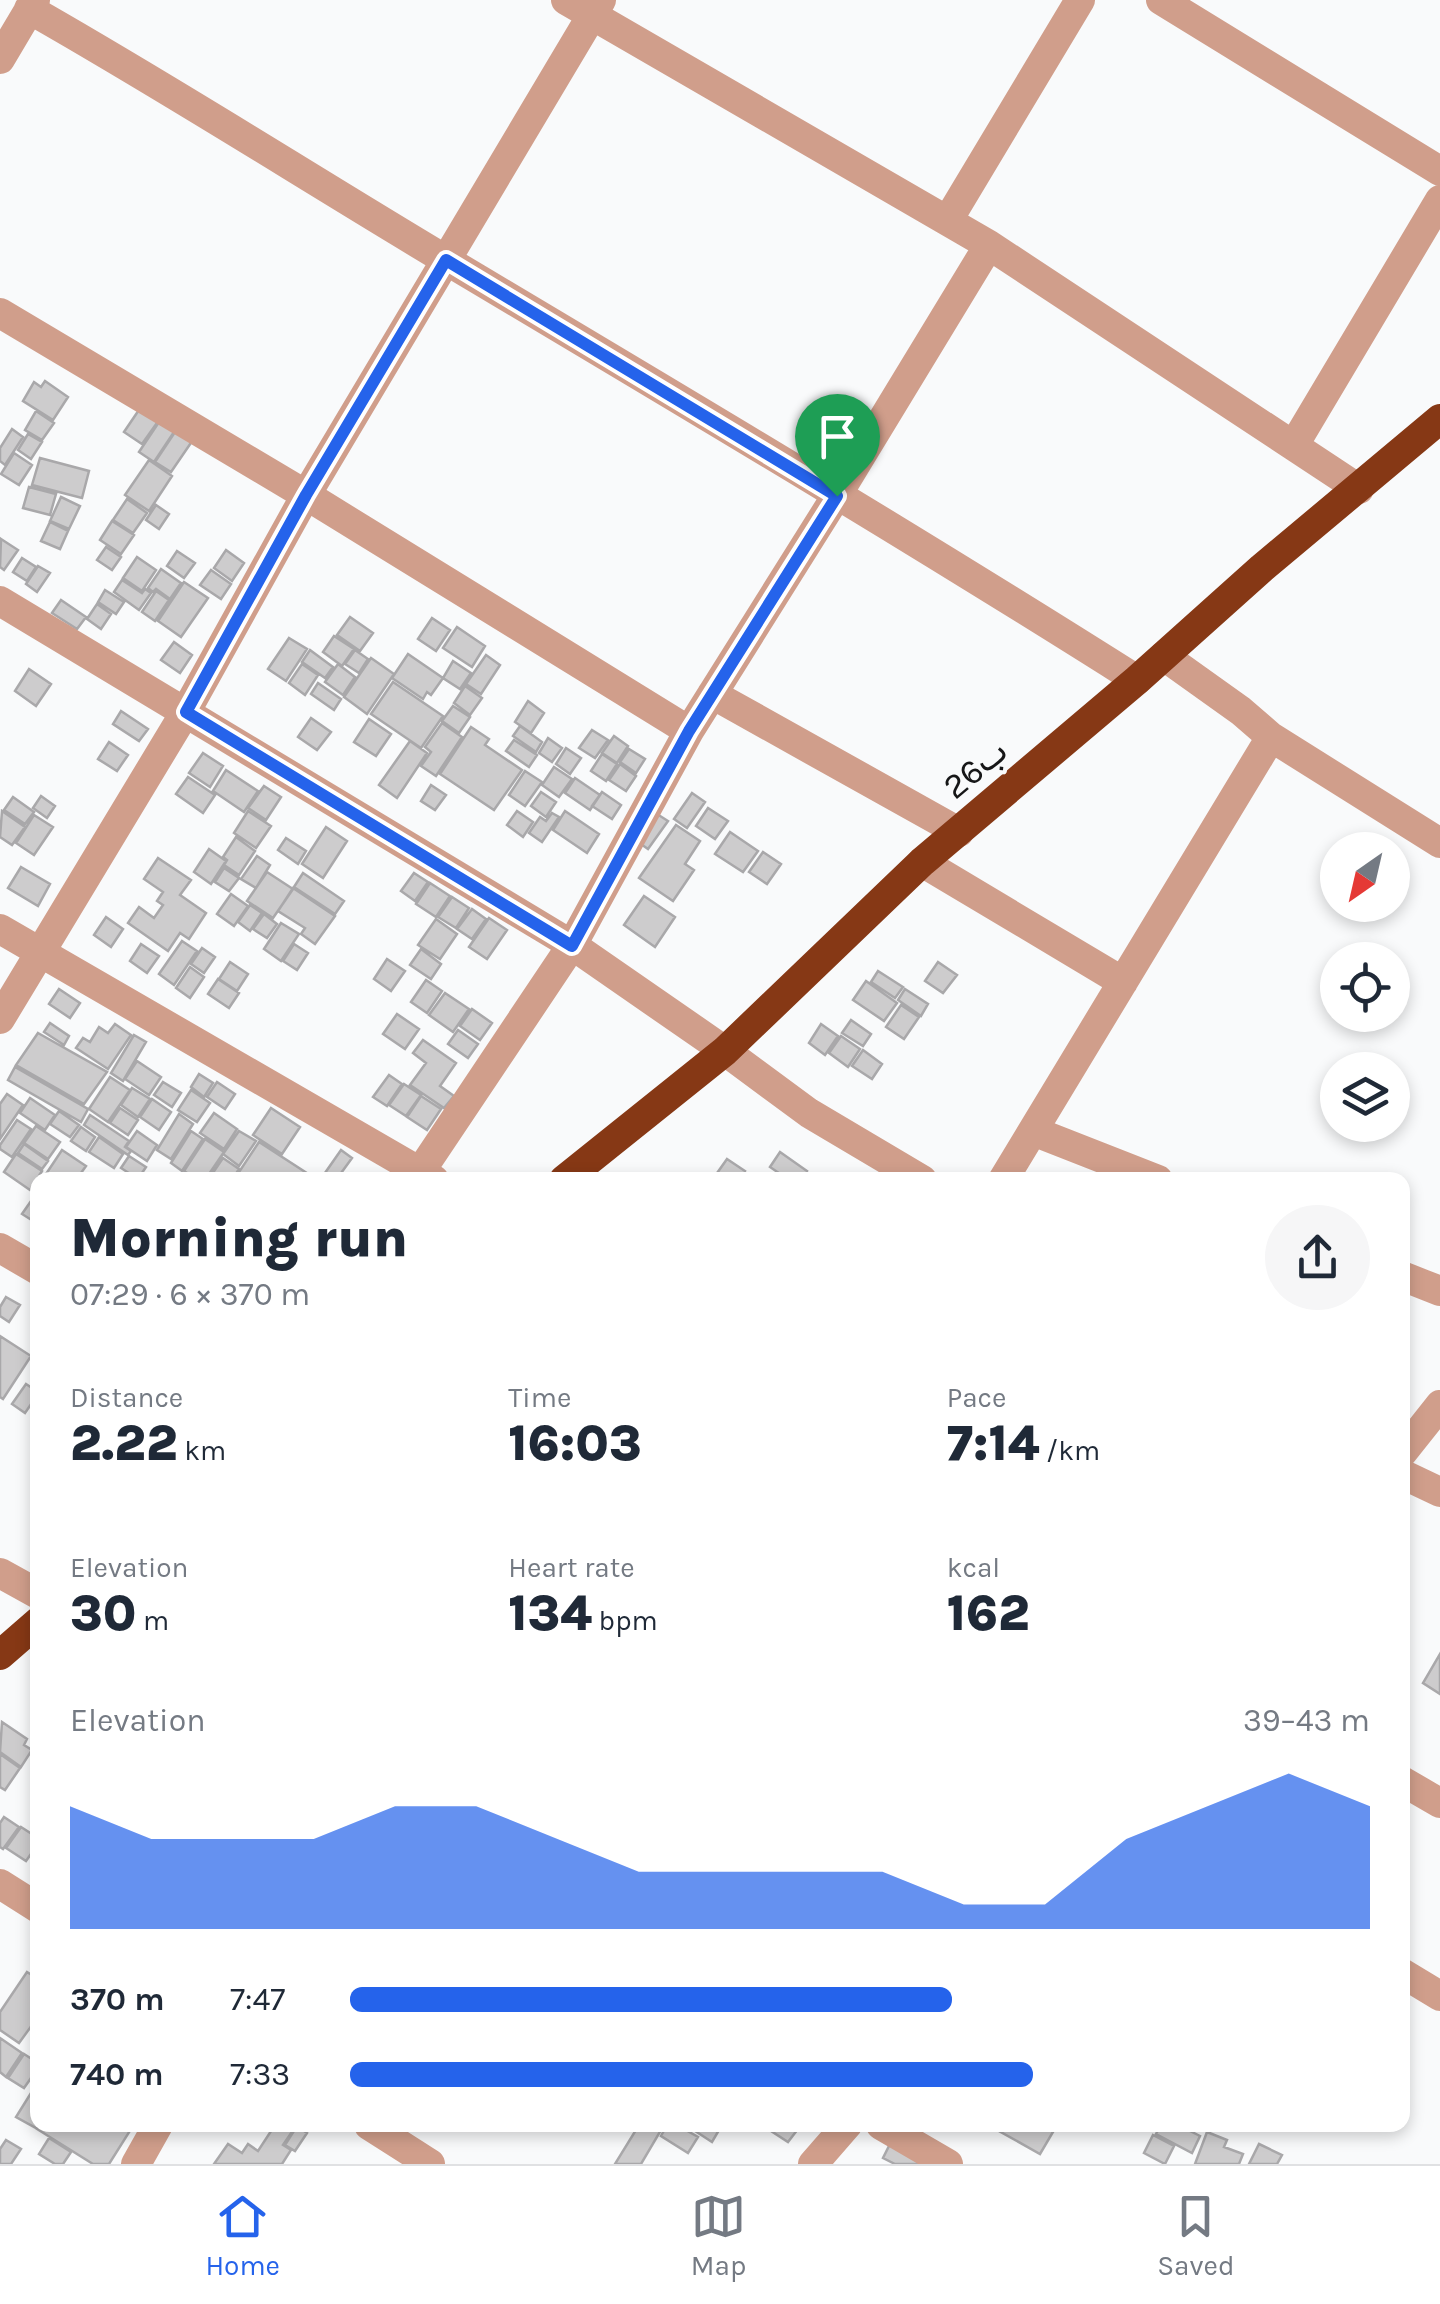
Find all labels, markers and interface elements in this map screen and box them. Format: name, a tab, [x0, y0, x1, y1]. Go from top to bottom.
pin	[795, 394, 880, 497]
icon: arrive	[810, 409, 865, 464]
street label: 26ب	[935, 730, 1015, 808]
north arrow	[1320, 832, 1410, 922]
map controls	[1320, 832, 1410, 1142]
button: locate	[1320, 942, 1410, 1032]
button: layers	[1320, 1052, 1410, 1142]
button: share	[1265, 1205, 1370, 1310]
text: Morning run	[70, 1206, 408, 1270]
text: 07:29 · 6 × 370 m	[70, 1276, 310, 1313]
text: Distance	[70, 1381, 183, 1414]
text: Time	[508, 1381, 571, 1414]
text: Pace	[947, 1381, 1006, 1414]
text: 2.22	[70, 1414, 177, 1473]
text: 16:03	[508, 1414, 642, 1473]
text: 7:14	[947, 1414, 1039, 1473]
text: km	[177, 1434, 226, 1467]
text: /km	[1039, 1434, 1100, 1467]
text: Elevation	[70, 1551, 189, 1584]
text: Heart rate	[508, 1551, 635, 1584]
text: kcal	[947, 1551, 1000, 1584]
text: 30	[70, 1584, 136, 1643]
text: 134	[508, 1584, 592, 1643]
text: 162	[947, 1584, 1030, 1643]
text: m	[136, 1604, 169, 1637]
text: bpm	[592, 1604, 658, 1637]
text: Elevation	[70, 1702, 205, 1739]
text: 39–43 m	[1243, 1702, 1370, 1739]
text: 370 m	[70, 1981, 165, 2018]
text: 7:47	[230, 1981, 285, 2018]
text: 740 m	[70, 2056, 164, 2093]
text: 7:33	[230, 2056, 290, 2093]
tab: Home	[205, 2189, 280, 2282]
tab: Map	[691, 2189, 746, 2282]
tab: Saved	[1157, 2189, 1235, 2282]

